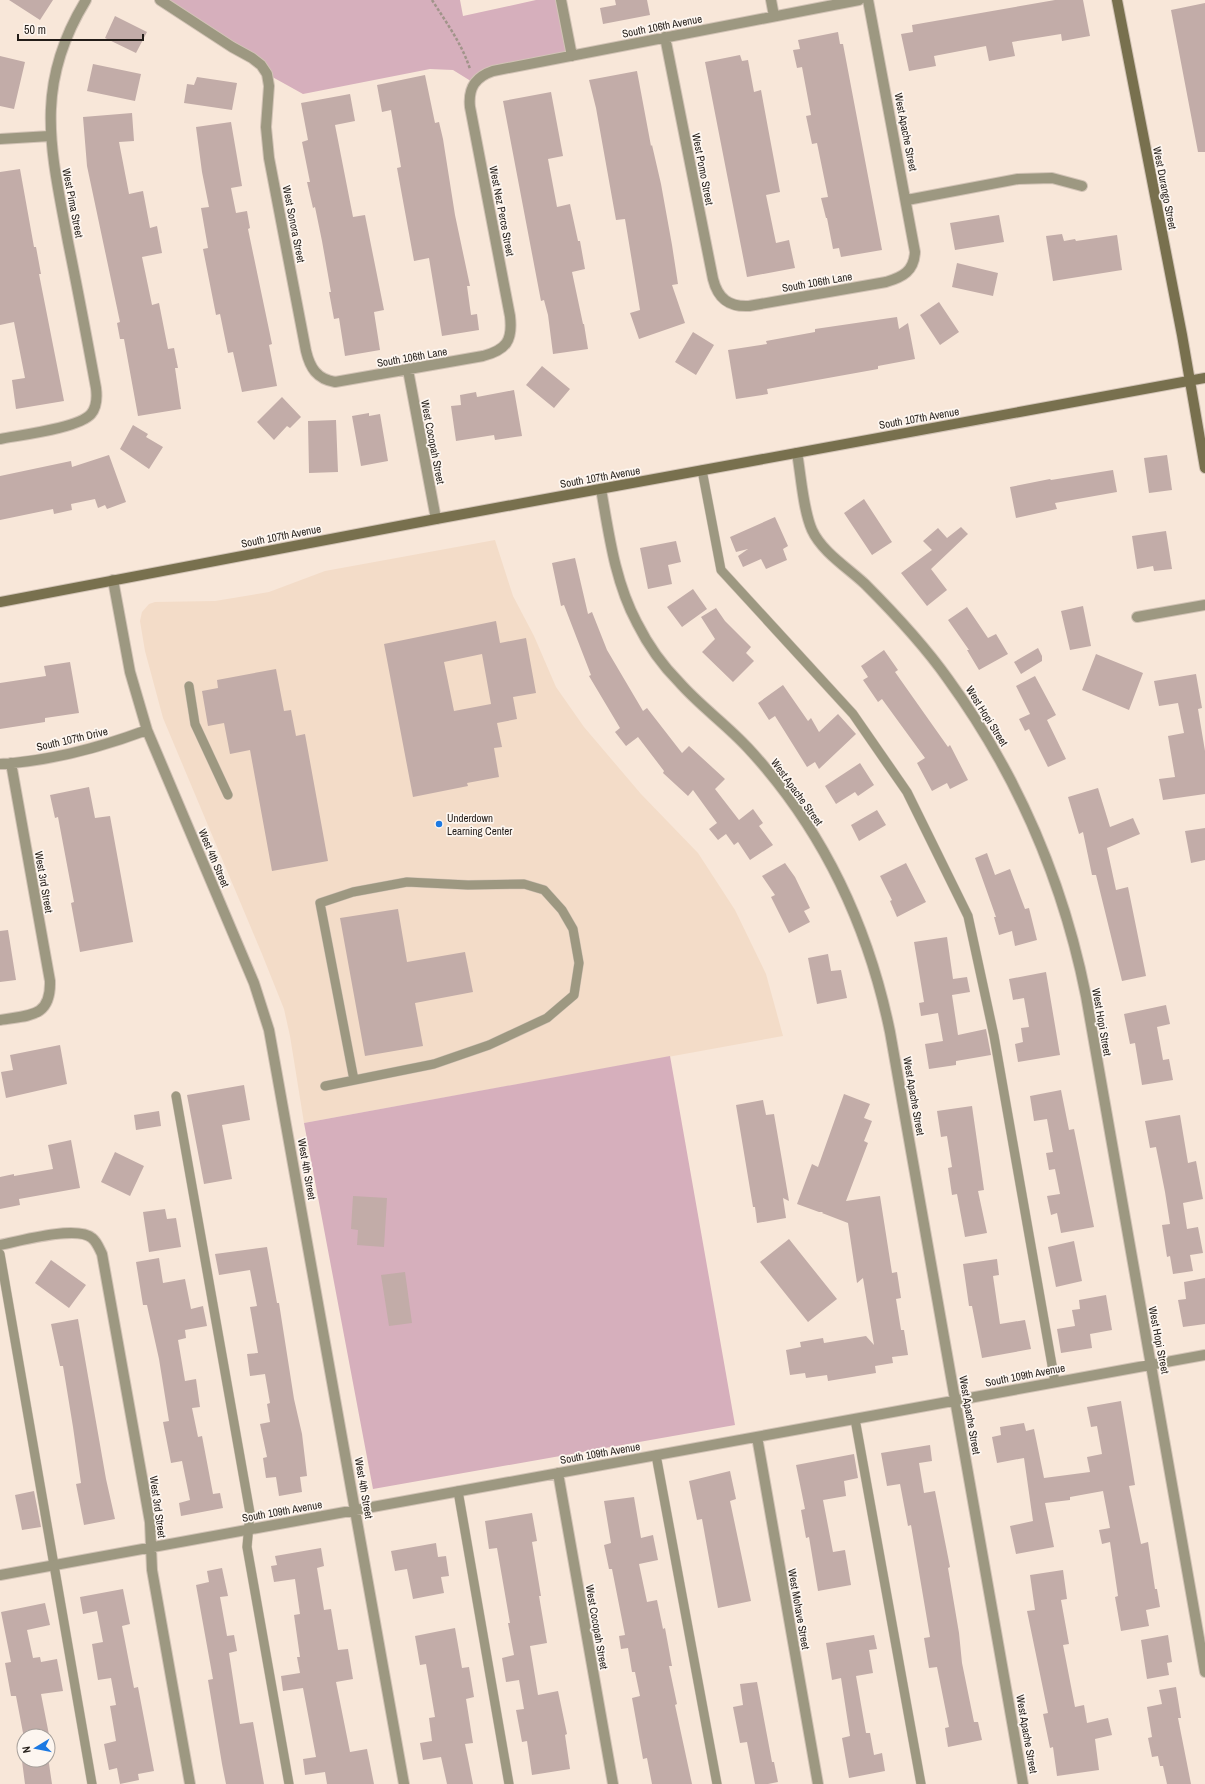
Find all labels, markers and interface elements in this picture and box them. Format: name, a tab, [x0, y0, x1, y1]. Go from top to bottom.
street label: South 106th Avenue	[621, 11, 703, 41]
scale bar	[18, 16, 143, 42]
text: 50 m	[24, 22, 46, 38]
street label: West Apache Street	[892, 92, 921, 173]
street label: West Pomo Street	[689, 132, 717, 207]
street label: West Durango Street	[1150, 145, 1180, 231]
street label: West Nez Perce Street	[486, 165, 518, 258]
street label: West Pima Street	[59, 167, 87, 239]
street label: West Sonora Street	[280, 184, 308, 264]
street label: South 106th Lane	[781, 269, 853, 295]
street label: South 106th Lane	[376, 344, 448, 370]
street label: West Cocopah Street	[418, 399, 448, 486]
street label: South 107th Avenue	[878, 404, 960, 432]
street label: South 107th Avenue	[559, 463, 641, 491]
street label: South 107th Avenue	[240, 521, 322, 551]
street label: West Hopi Street	[963, 683, 1011, 749]
street label: South 107th Drive	[35, 724, 109, 754]
street label: West Apache Street	[768, 756, 826, 829]
place label: Underdown Learning Center	[447, 811, 512, 838]
marker: Underdown Learning Center	[434, 819, 444, 829]
street label: West 4th Street	[195, 827, 233, 890]
street label: West 3rd Street	[32, 850, 56, 914]
street label: West Hopi Street	[1089, 987, 1115, 1057]
street label: West Apache Street	[900, 1056, 928, 1137]
street label: West 4th Street	[295, 1137, 319, 1201]
street label: West Hopi Street	[1146, 1305, 1173, 1375]
street label: South 109th Avenue	[984, 1360, 1066, 1390]
street label: West Apache Street	[956, 1375, 984, 1456]
street label: South 109th Avenue	[559, 1439, 641, 1467]
street label: West 4th Street	[352, 1456, 376, 1520]
street label: West 3rd Street	[147, 1475, 169, 1539]
street label: South 109th Avenue	[241, 1497, 323, 1525]
street label: West Mohave Street	[785, 1568, 813, 1651]
street label: West Cocopah Street	[583, 1584, 611, 1671]
street label: West Apache Street	[1013, 1694, 1041, 1775]
north arrow	[16, 1728, 56, 1768]
text: N	[19, 1745, 34, 1754]

